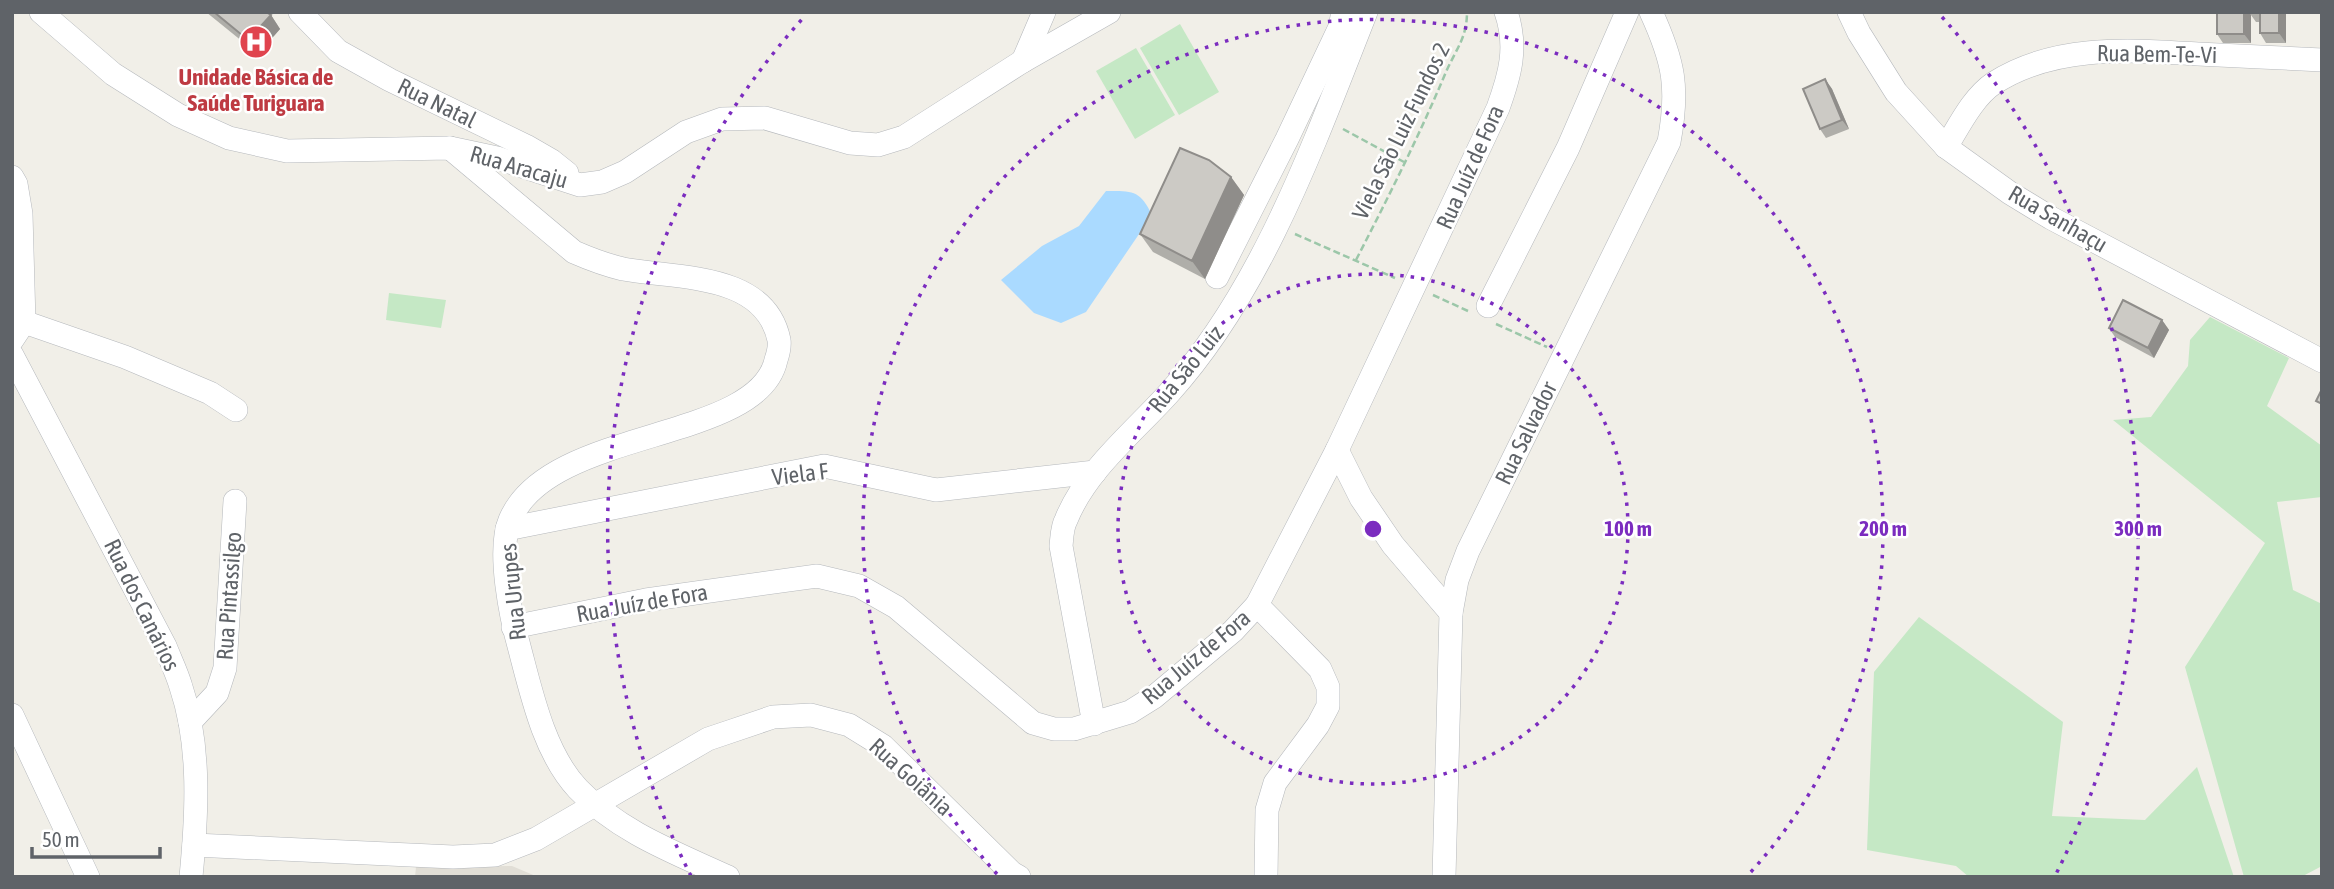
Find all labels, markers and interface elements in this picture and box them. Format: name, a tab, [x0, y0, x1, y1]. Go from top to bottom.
hospital icon: Unidade Básica de Saúde Turiguara	[237, 23, 275, 61]
street label: Viela São Luiz Fundos 2	[1347, 39, 1455, 223]
street label: Rua Bem-Te-Vi	[2097, 40, 2217, 68]
place label: Unidade Básica de Saúde Turiguara	[179, 64, 333, 116]
street label: Rua Natal	[393, 73, 481, 133]
street label: Rua Juíz de Fora	[1431, 101, 1509, 233]
street label: Rua Aracaju	[467, 141, 571, 193]
street label: Rua Sanhaçu	[2004, 180, 2112, 258]
street label: Rua São Luiz	[1143, 320, 1229, 418]
street label: Rua Salvador	[1490, 376, 1563, 489]
street label: Viela F	[771, 458, 830, 490]
text: 100 m	[1604, 516, 1652, 540]
text: 200 m	[1859, 516, 1907, 540]
text: 300 m	[2114, 516, 2162, 540]
centre of rings	[1361, 517, 1385, 541]
street label: Rua Pintassilgo	[212, 531, 246, 661]
street label: Rua dos Canários	[99, 535, 185, 675]
street label: Rua Urupes	[495, 542, 531, 642]
street label: Rua Juíz de Fora	[574, 579, 710, 627]
street label: Rua Juíz de Fora	[1137, 604, 1255, 710]
street label: Rua Goiânia	[864, 733, 958, 821]
scale bar	[32, 816, 159, 860]
text: 50 m	[42, 827, 80, 851]

